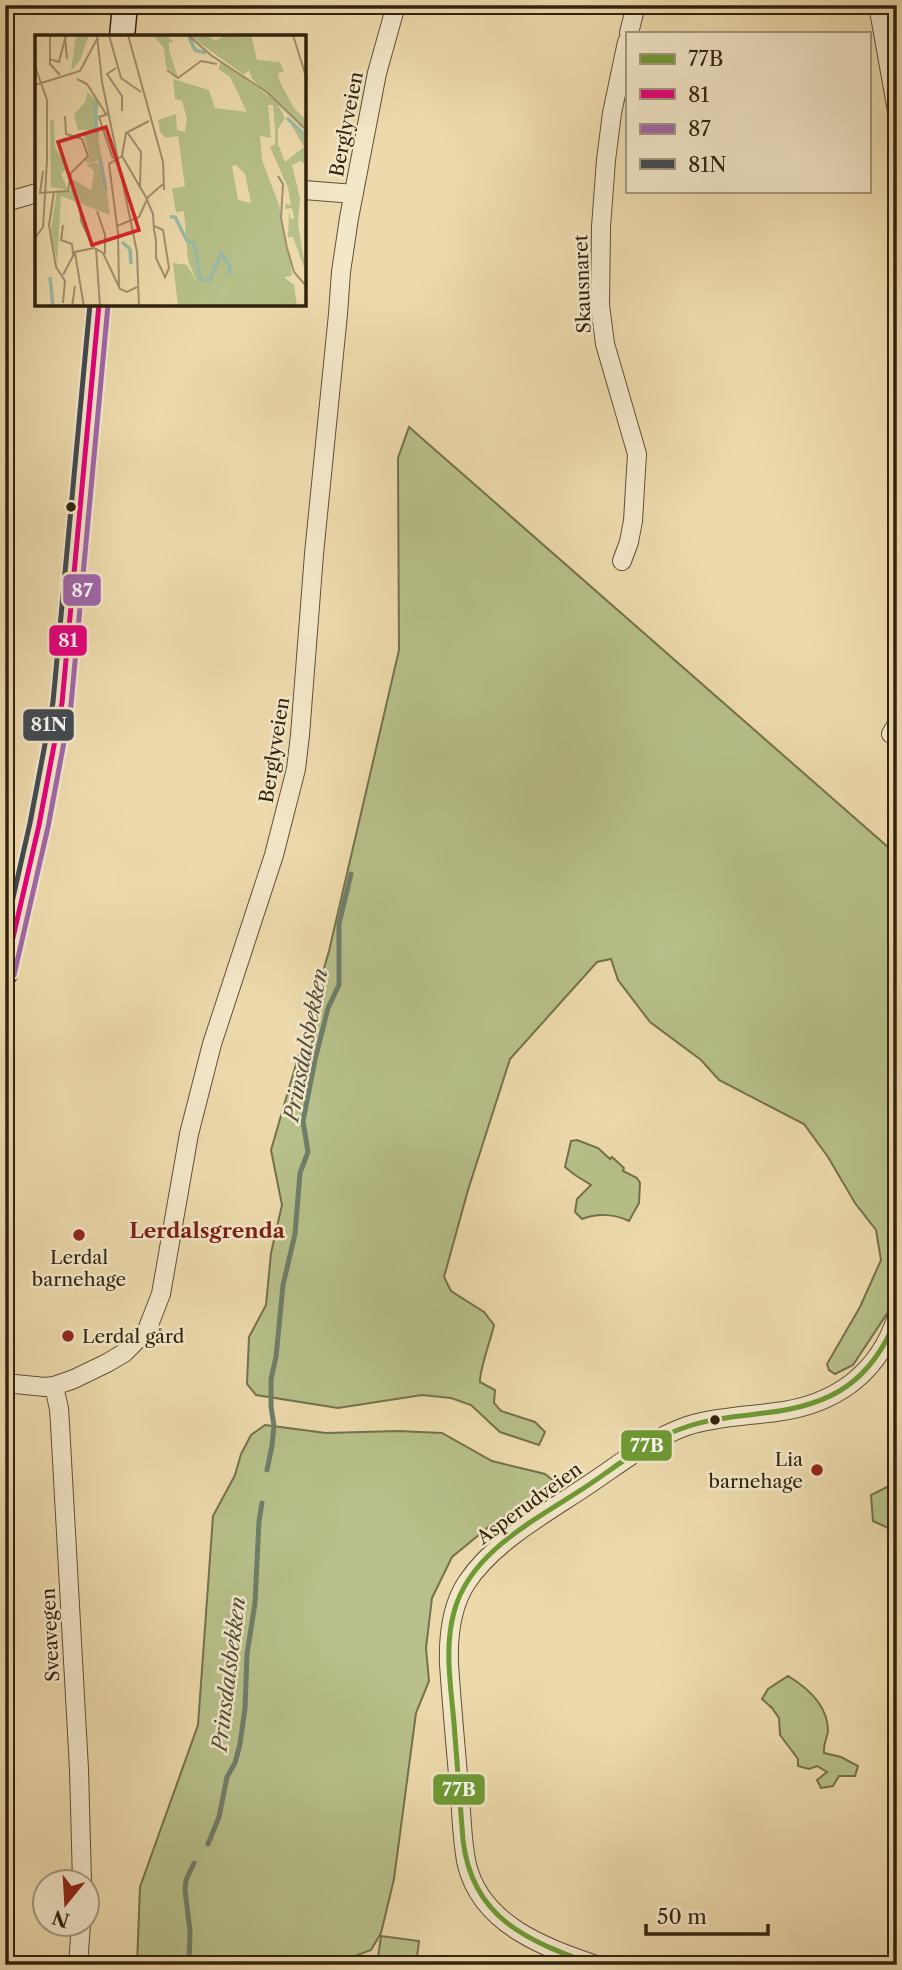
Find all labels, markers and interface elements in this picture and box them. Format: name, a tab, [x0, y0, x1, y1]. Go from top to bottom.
legend	[626, 32, 870, 192]
inset map	[35, 35, 306, 306]
text: 77B	[688, 46, 723, 71]
street label: Berglyveien	[325, 69, 368, 179]
text: 81	[688, 82, 709, 107]
text: 87	[688, 116, 711, 141]
text: 81N	[688, 152, 727, 177]
street label: Skausnaret	[569, 234, 596, 334]
unlabelled marker	[64, 500, 78, 514]
line badge: 87	[62, 573, 102, 607]
text: 87	[71, 579, 93, 602]
line badge: 81	[48, 624, 88, 657]
text: 81	[58, 629, 79, 652]
street label: Berglyveien	[255, 696, 294, 805]
line badge: 81N	[22, 708, 75, 742]
text: 81N	[31, 713, 67, 736]
water label: Prinsdalsbekken	[278, 966, 333, 1125]
district label: Lerdalsgrenda	[129, 1218, 286, 1243]
marker: Lerdal barnehage	[71, 1227, 87, 1243]
place label: Lerdal barnehage	[32, 1246, 126, 1291]
place label: Lerdal gård	[82, 1325, 185, 1348]
marker: Lerdal gård	[60, 1328, 76, 1344]
unlabelled marker	[708, 1413, 722, 1427]
line badge: 77B	[620, 1429, 673, 1462]
text: 77B	[630, 1434, 664, 1457]
place label: Lia barnehage	[708, 1448, 803, 1493]
street label: Asperudveien	[471, 1457, 587, 1550]
marker: Lia barnehage	[809, 1462, 825, 1478]
street label: Sveavegen	[37, 1587, 64, 1683]
water label: Prinsdalsbekken	[206, 1595, 250, 1755]
line badge: 77B	[432, 1773, 486, 1806]
text: 77B	[442, 1778, 476, 1801]
north arrow	[32, 1868, 102, 1938]
scale bar	[646, 1893, 769, 1937]
text: 50 m	[657, 1904, 707, 1929]
text: N	[49, 1905, 72, 1932]

